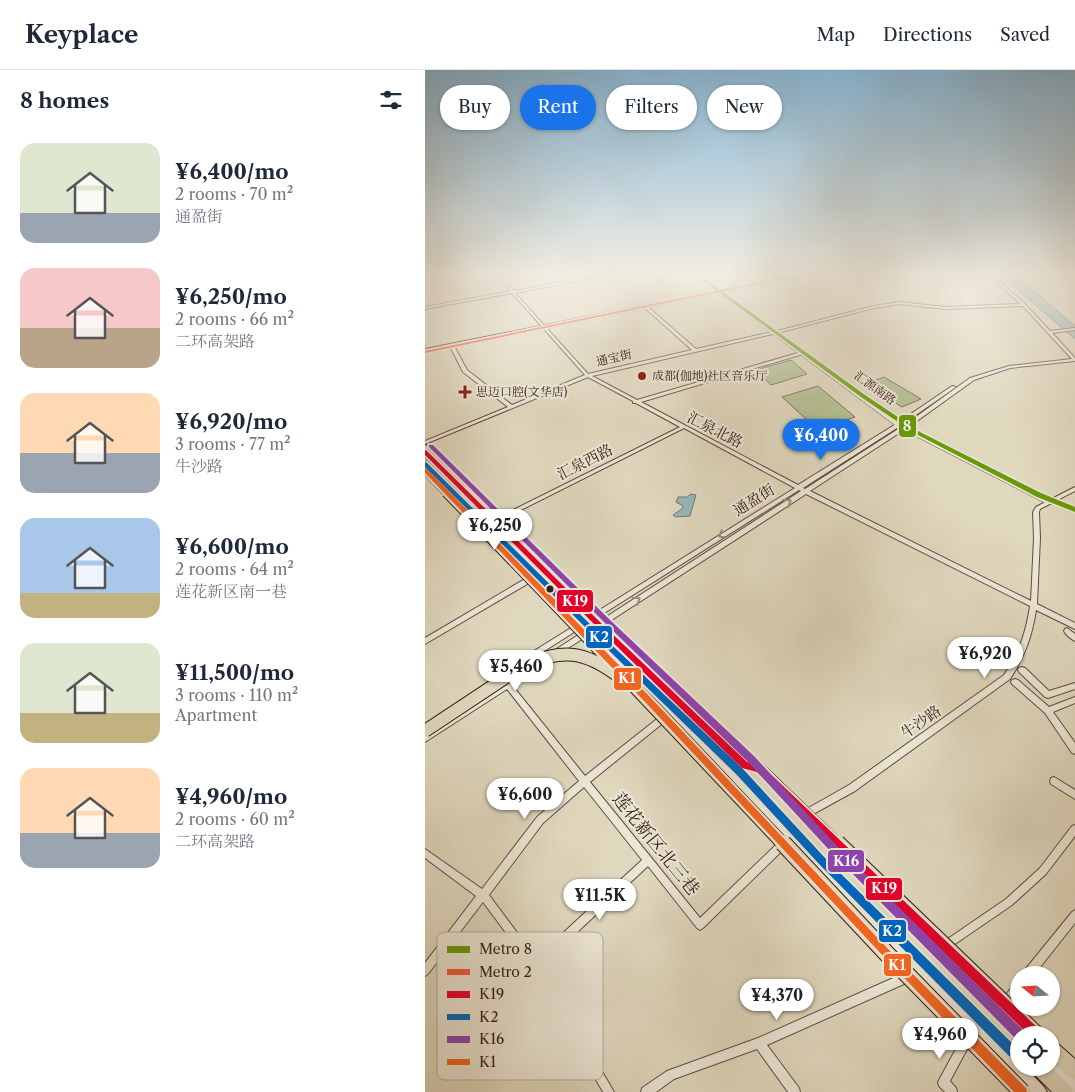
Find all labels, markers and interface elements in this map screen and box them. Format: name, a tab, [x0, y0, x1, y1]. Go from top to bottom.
text: Keyplace	[25, 20, 138, 49]
text: Map	[816, 24, 855, 46]
text: Directions	[883, 24, 972, 46]
text: Saved	[1000, 24, 1050, 46]
chip: Buy	[440, 85, 510, 130]
chip: Rent	[520, 85, 596, 130]
chip: Filters	[606, 85, 697, 130]
chip: New	[707, 85, 782, 130]
icon: filters	[377, 86, 405, 114]
text: 8 homes	[20, 88, 109, 113]
text: ¥6,400/mo	[175, 159, 289, 184]
icon: home	[60, 163, 120, 223]
text: 2 rooms · 70 m²	[175, 184, 293, 204]
text: 通盈街	[175, 206, 223, 226]
text: ¥6,250/mo	[175, 284, 287, 309]
icon: home	[60, 288, 120, 348]
text: 2 rooms · 66 m²	[175, 309, 294, 329]
text: 二环高架路	[175, 331, 255, 351]
street label: 通宝街	[595, 346, 634, 369]
street label: 汇源南路	[851, 367, 899, 408]
place label: 成都(伽地)社区音乐厅	[652, 368, 767, 383]
marker: 成都(伽地)社区音乐厅	[636, 370, 648, 382]
place label: 思迈口腔(文华店)	[476, 384, 568, 399]
marker: 思迈口腔(文华店)	[458, 385, 472, 399]
street label: 汇泉北路	[684, 407, 746, 452]
text: ¥6,920/mo	[175, 409, 287, 434]
icon: home	[60, 413, 120, 473]
line badge: 8	[898, 414, 917, 438]
text: 8	[903, 417, 911, 435]
pin: ¥6,400	[780, 418, 862, 461]
text: ¥6,400	[794, 425, 848, 445]
text: 3 rooms · 77 m²	[175, 434, 291, 454]
street label: 汇泉西路	[554, 439, 616, 484]
text: 牛沙路	[175, 456, 223, 476]
street label: 通盈街	[730, 480, 778, 520]
one-way arrow	[782, 499, 791, 508]
pin: ¥6,250	[454, 508, 536, 551]
text: ¥6,250	[468, 515, 522, 535]
one-way arrow	[718, 528, 727, 538]
text: ¥6,600/mo	[175, 534, 289, 559]
icon: home	[60, 538, 120, 598]
text: 2 rooms · 64 m²	[175, 559, 294, 579]
text: 莲花新区南一巷	[175, 581, 287, 601]
unlabelled marker	[545, 584, 555, 594]
line badge: K19	[556, 589, 594, 613]
text: K19	[562, 592, 588, 610]
one-way arrow	[631, 597, 641, 606]
line badge: K2	[585, 625, 613, 649]
text: K2	[589, 628, 609, 646]
pin: ¥6,920	[944, 636, 1026, 679]
text: ¥6,920	[958, 643, 1012, 663]
pin: ¥5,460	[475, 650, 557, 692]
text: ¥5,460	[489, 656, 543, 676]
text: ¥11,500/mo	[175, 660, 294, 685]
icon: home	[60, 663, 120, 723]
line badge: K1	[613, 667, 642, 691]
text: K1	[618, 669, 637, 687]
text: 3 rooms · 110 m²	[175, 685, 298, 705]
street label: 牛沙路	[897, 701, 945, 742]
text: Apartment	[175, 705, 257, 725]
pin: ¥6,600	[484, 778, 566, 820]
text: ¥4,960/mo	[175, 784, 287, 809]
text: ¥6,600	[498, 784, 552, 804]
icon: home	[60, 788, 120, 848]
street label: 莲花新区北三巷	[608, 788, 704, 900]
text: 2 rooms · 60 m²	[175, 809, 295, 829]
text: 二环高架路	[175, 831, 255, 851]
line badge: K16	[827, 849, 865, 873]
text: K16	[833, 852, 859, 870]
line badge: K19	[865, 877, 903, 901]
pin: ¥11.5K	[559, 878, 641, 921]
text: K19	[871, 879, 897, 897]
text: ¥11.5K	[574, 885, 626, 905]
line badge: K2	[878, 919, 907, 943]
text: K2	[882, 922, 902, 940]
legend	[437, 932, 603, 1080]
text: Metro 8	[479, 940, 532, 958]
line badge: K1	[883, 953, 912, 977]
text: K1	[888, 956, 907, 974]
text: Metro 2	[479, 963, 532, 981]
north arrow	[1010, 966, 1060, 1016]
map controls	[1010, 966, 1060, 1076]
pin: ¥4,370	[736, 978, 818, 1021]
text: K19	[479, 985, 504, 1003]
text: ¥4,370	[751, 985, 803, 1005]
text: K2	[479, 1008, 498, 1026]
pin: ¥4,960	[899, 1018, 981, 1060]
text: ¥4,960	[913, 1024, 967, 1044]
button: locate	[1010, 1026, 1060, 1076]
text: K16	[479, 1030, 504, 1048]
text: K1	[479, 1053, 496, 1071]

